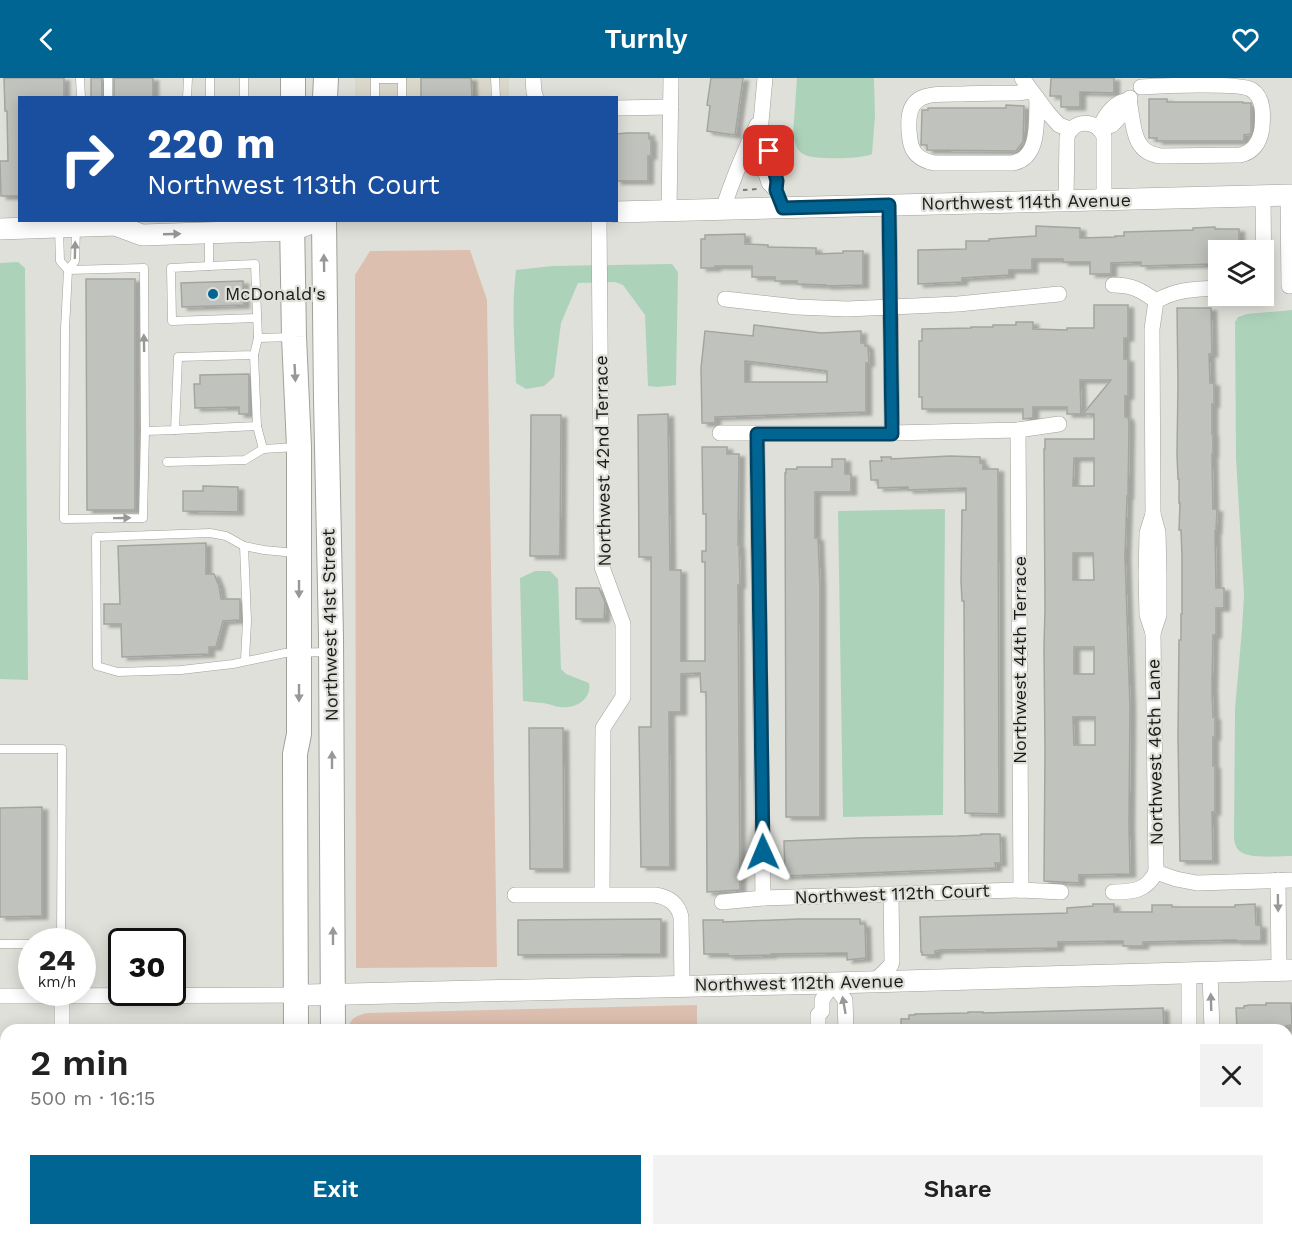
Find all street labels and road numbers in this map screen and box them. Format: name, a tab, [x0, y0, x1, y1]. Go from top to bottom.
street label: Northwest 114th Avenue	[921, 189, 1131, 214]
street label: Northwest 42nd Terrace	[590, 355, 615, 567]
street label: Northwest 41st Street	[317, 528, 342, 721]
street label: Northwest 44th Terrace	[1009, 556, 1030, 764]
street label: Northwest 46th Lane	[1142, 658, 1167, 846]
street label: Northwest 112th Court	[794, 880, 990, 907]
street label: Northwest 112th Avenue	[694, 970, 904, 995]

